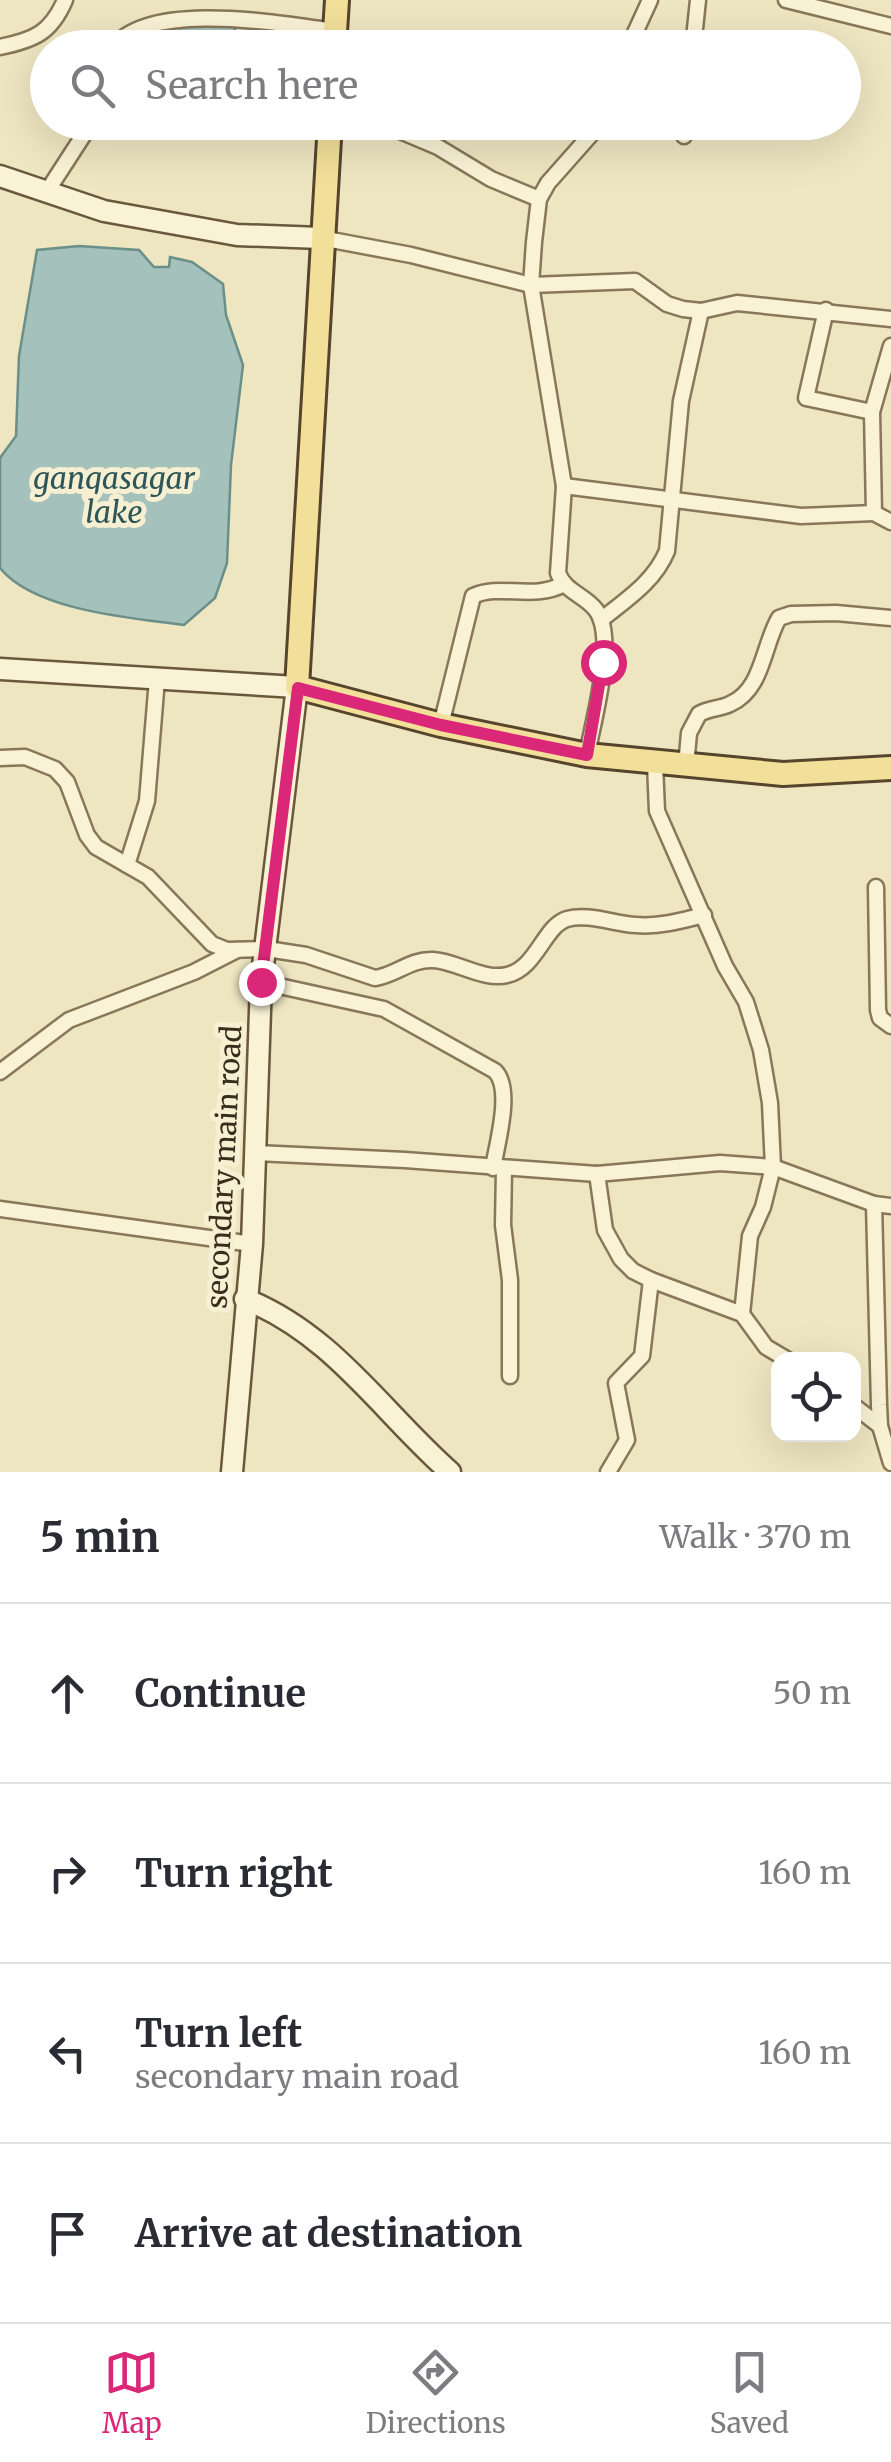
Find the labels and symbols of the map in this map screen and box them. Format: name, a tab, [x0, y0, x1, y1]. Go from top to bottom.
water label: gangasagar lake	[33, 459, 196, 531]
route start	[581, 640, 627, 686]
route end	[239, 960, 285, 1006]
street label: secondary main road	[199, 1024, 249, 1310]

